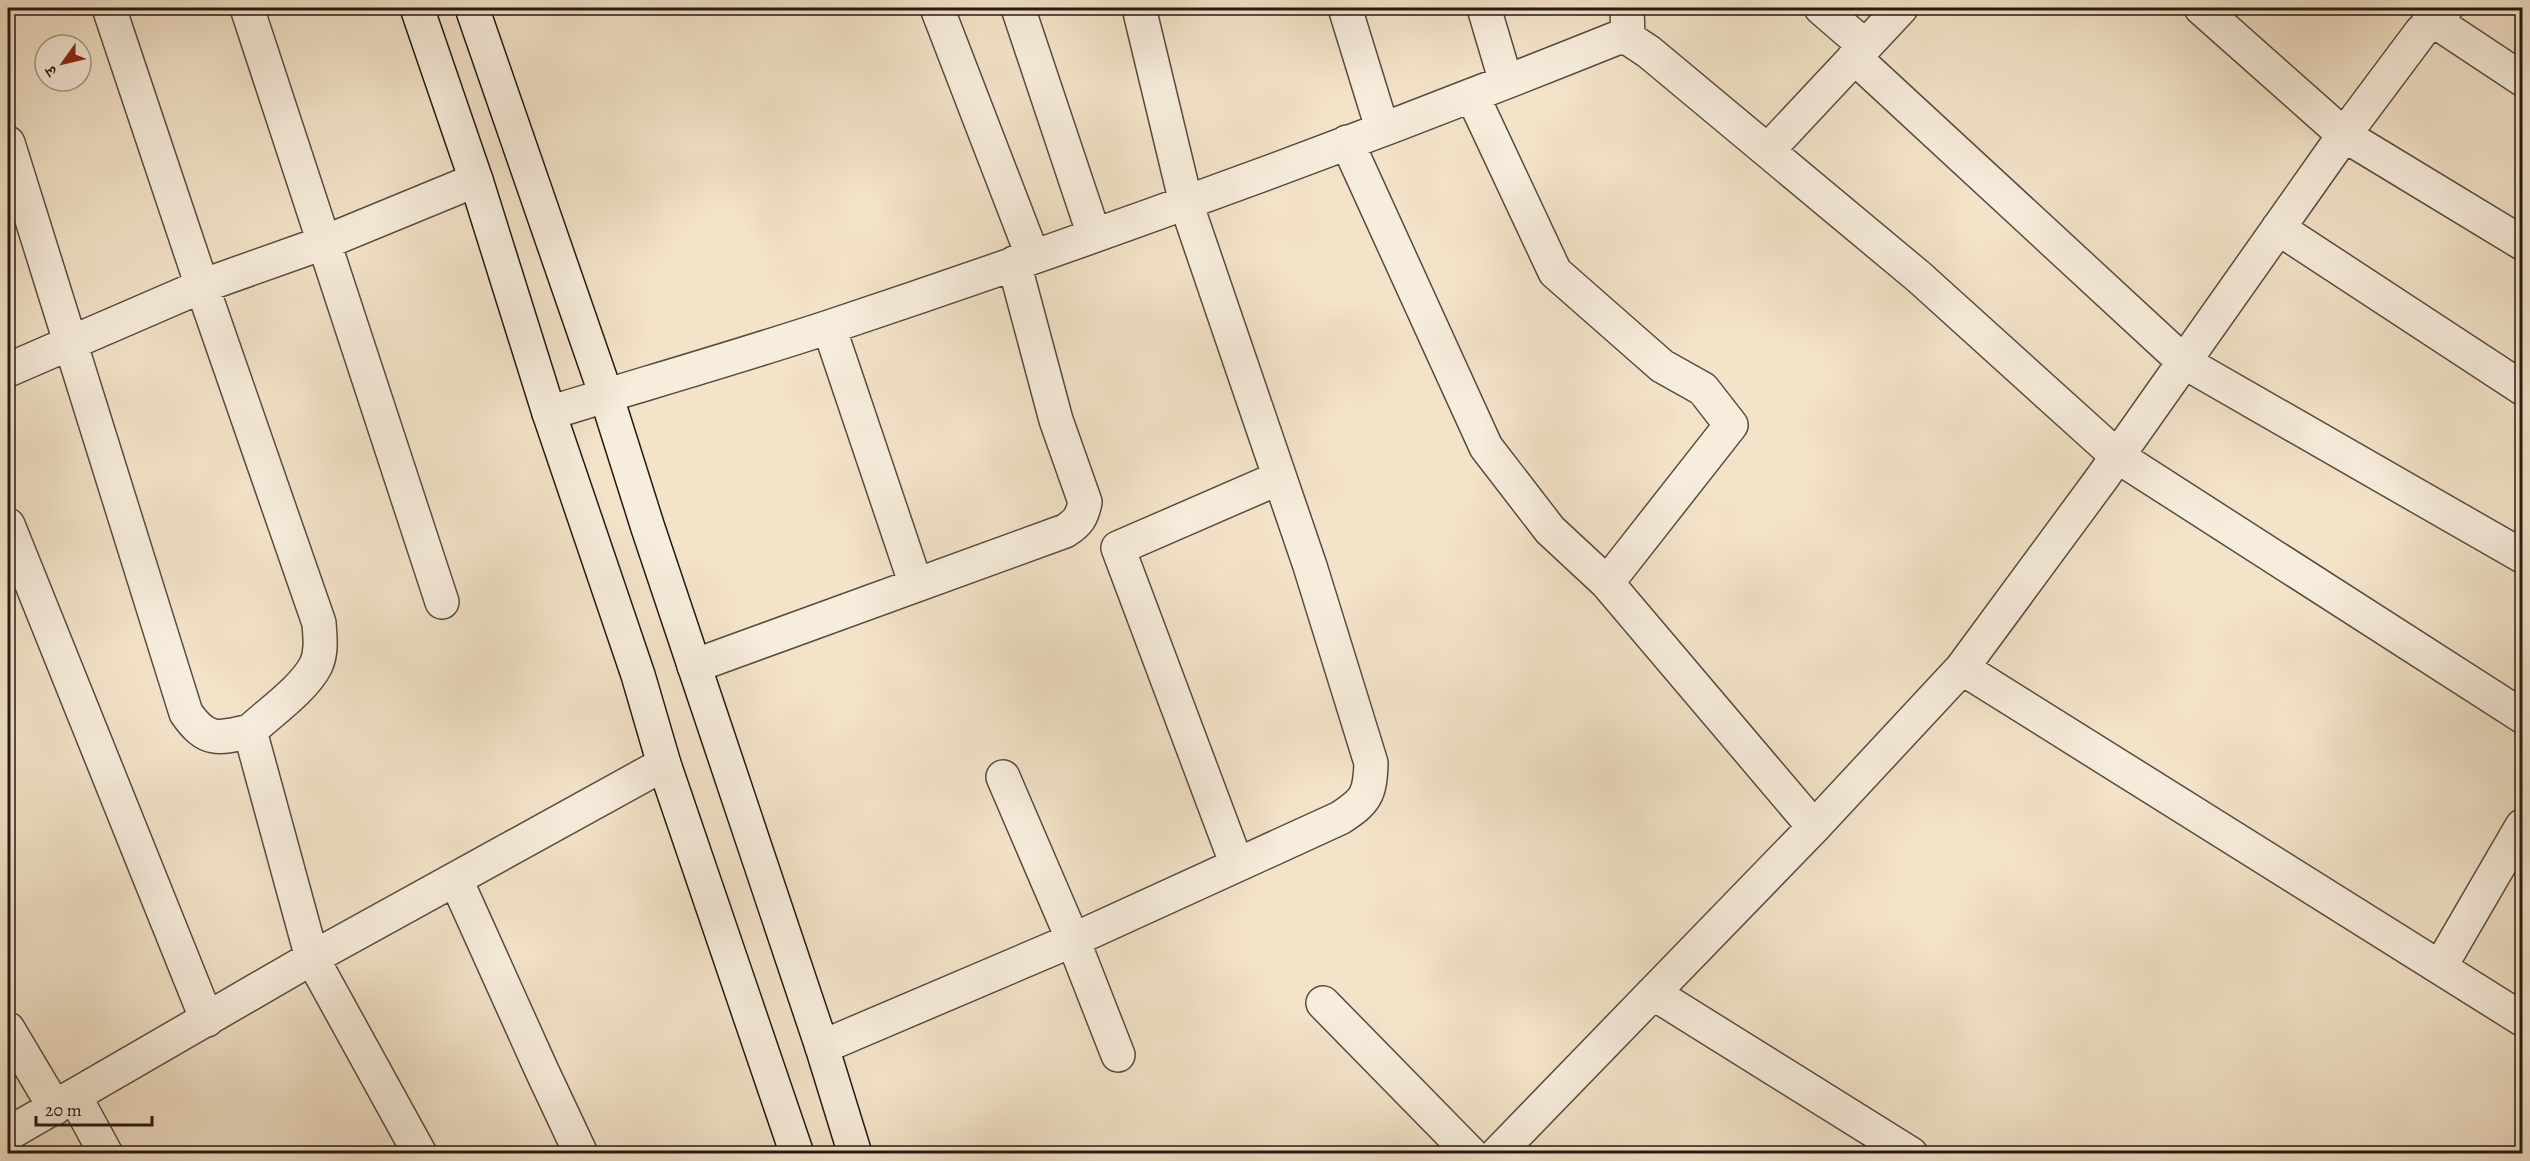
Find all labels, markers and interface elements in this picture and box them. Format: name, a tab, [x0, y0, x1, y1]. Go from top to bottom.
north arrow	[33, 33, 93, 93]
text: उ	[39, 60, 63, 81]
scale bar	[36, 1089, 152, 1127]
text: 20 m	[45, 1098, 82, 1122]

